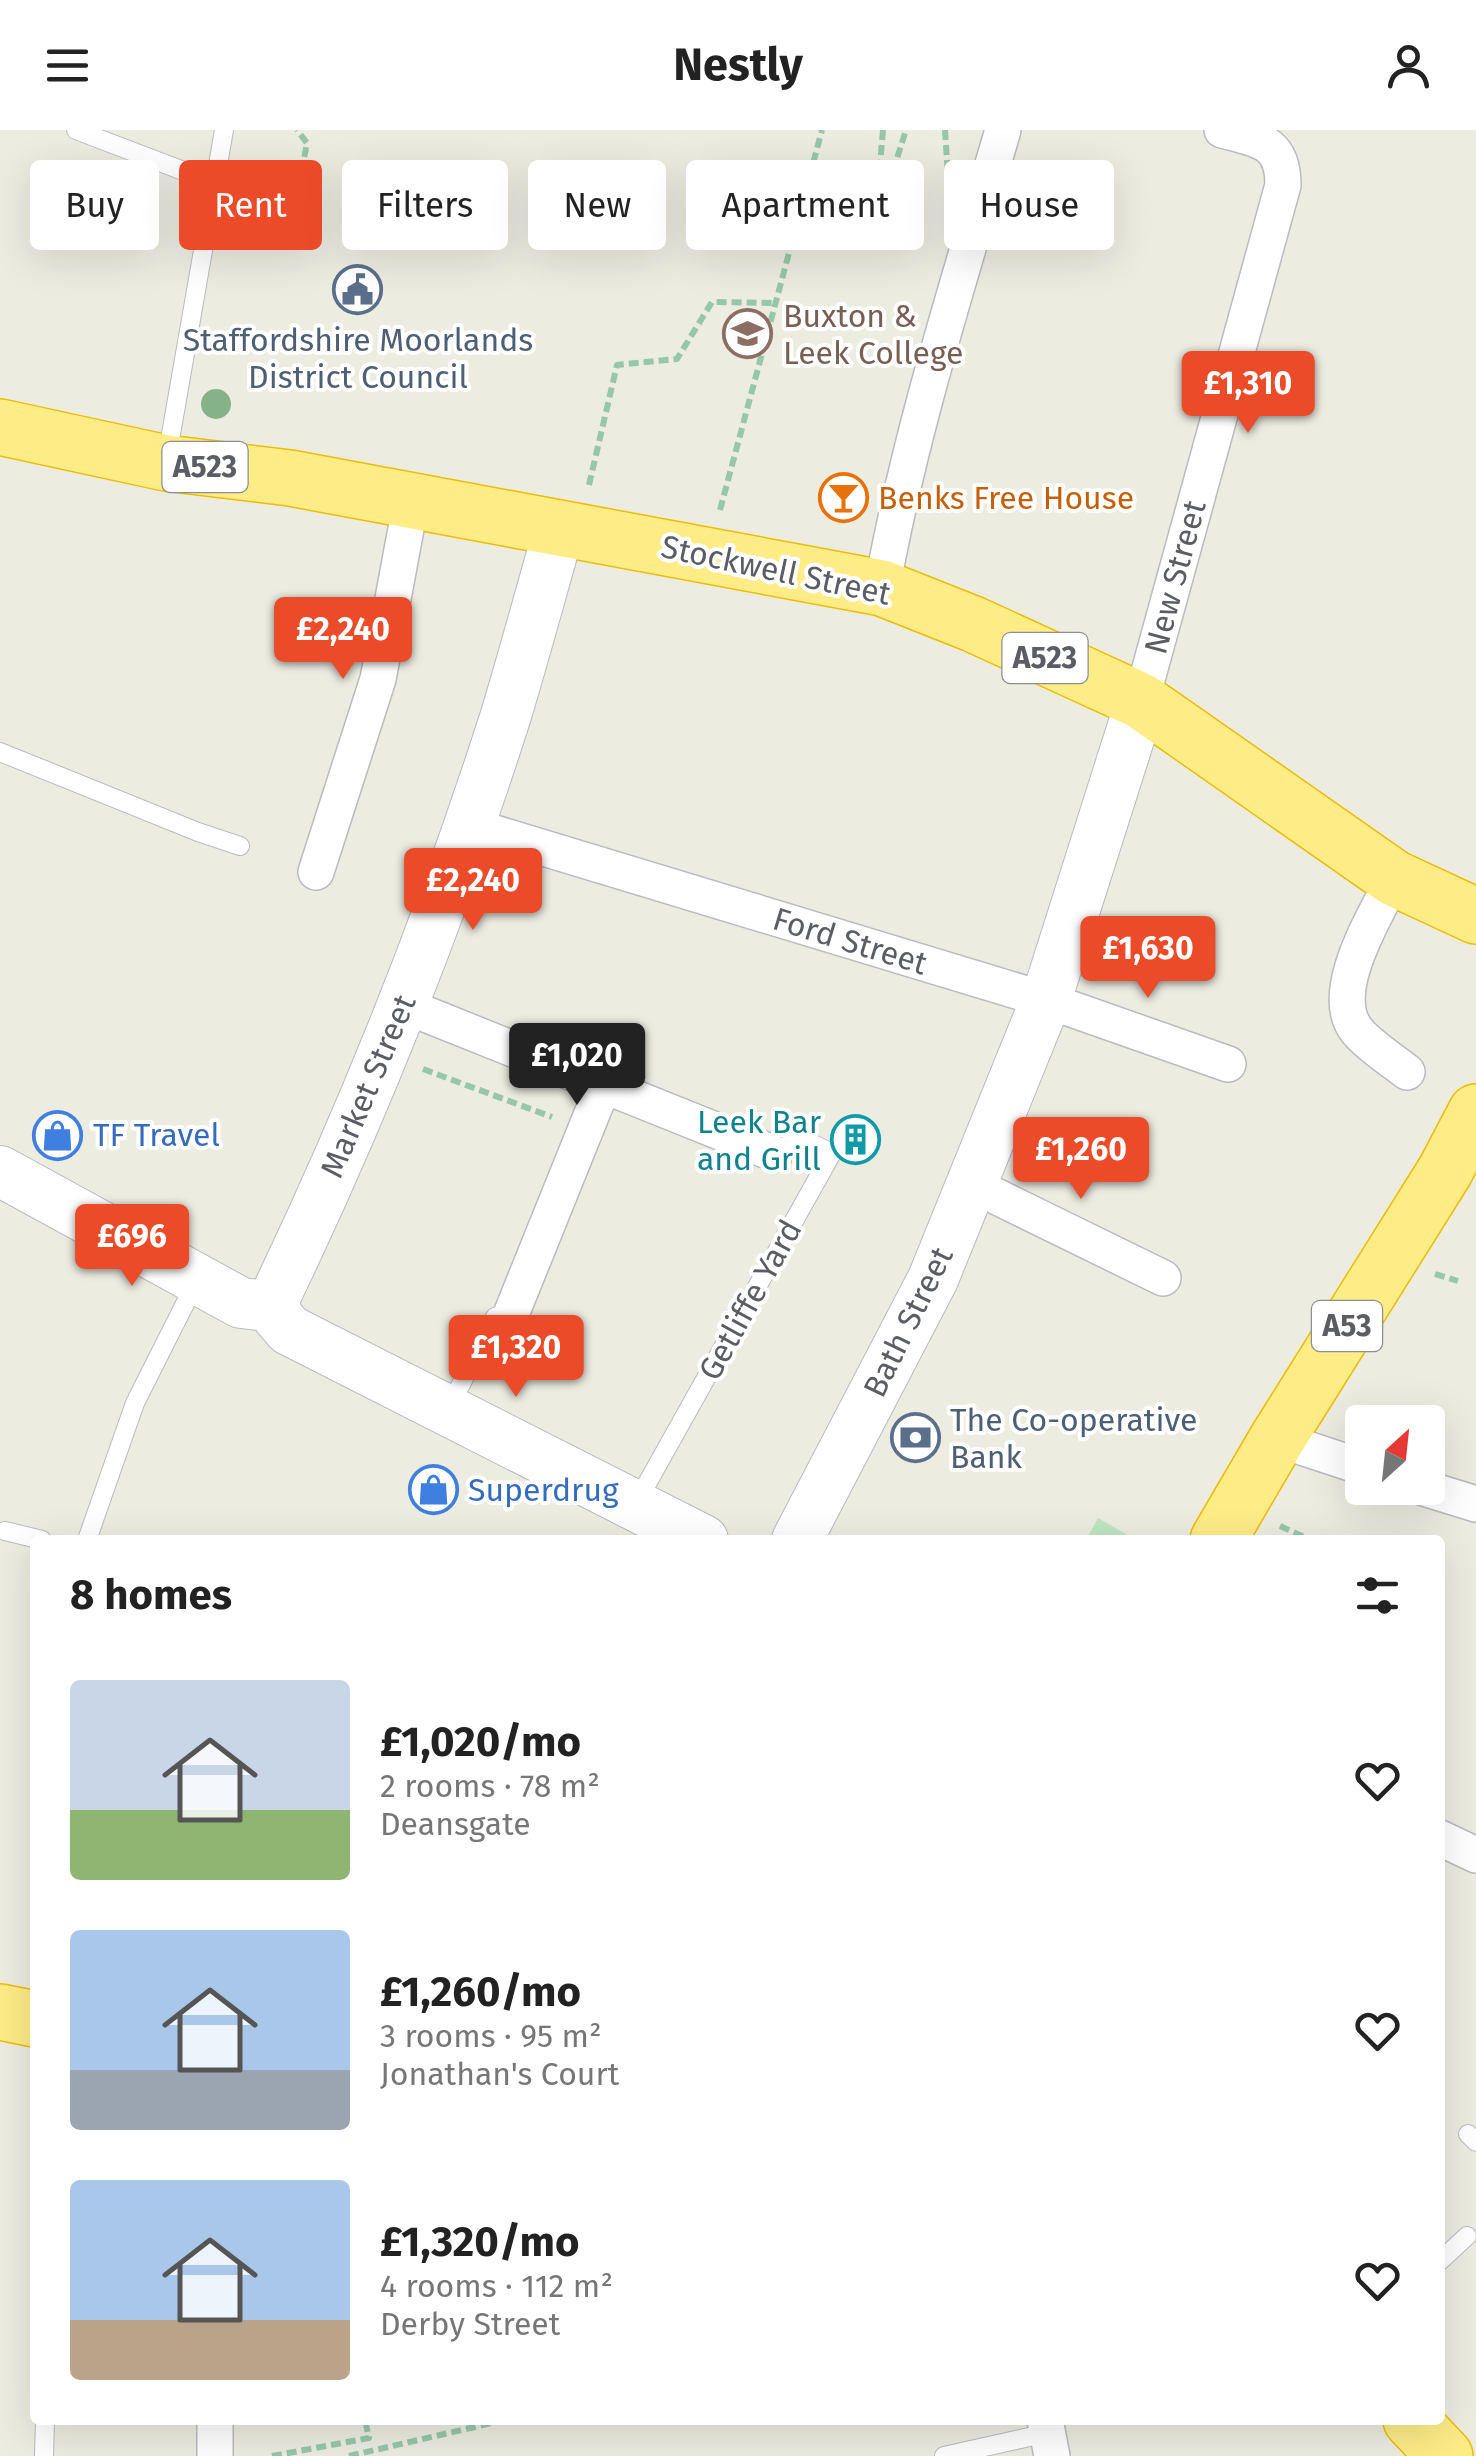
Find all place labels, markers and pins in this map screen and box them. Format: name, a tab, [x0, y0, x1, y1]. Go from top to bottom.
public building icon: Staffordshire Moorlands District Council	[332, 264, 384, 316]
place label: Buxton & Leek College	[783, 297, 963, 372]
school or university icon: Buxton & Leek College	[722, 308, 774, 360]
place label: Staffordshire Moorlands District Council	[183, 321, 533, 396]
pin: £1,310	[1167, 351, 1329, 436]
bar icon: Benks Free House	[817, 472, 869, 524]
place label: Benks Free House	[878, 479, 1134, 517]
pin: £2,240	[262, 597, 424, 682]
pin: £2,240	[392, 848, 554, 933]
pin: £1,630	[1067, 916, 1229, 1001]
pin: £1,020	[496, 1023, 658, 1108]
place label: Leek Bar and Grill	[697, 1103, 822, 1178]
shop icon: TF Travel	[32, 1109, 84, 1161]
building icon: Leek Bar and Grill	[830, 1114, 882, 1166]
place label: TF Travel	[93, 1116, 220, 1154]
pin: £1,260	[1000, 1117, 1162, 1202]
pin: £696	[73, 1204, 191, 1289]
pin: £1,320	[435, 1315, 597, 1400]
place label: The Co-operative Bank	[950, 1401, 1198, 1476]
bank icon: The Co-operative Bank	[889, 1412, 941, 1464]
shop icon: Superdrug	[407, 1464, 459, 1516]
place label: Superdrug	[468, 1471, 619, 1509]

